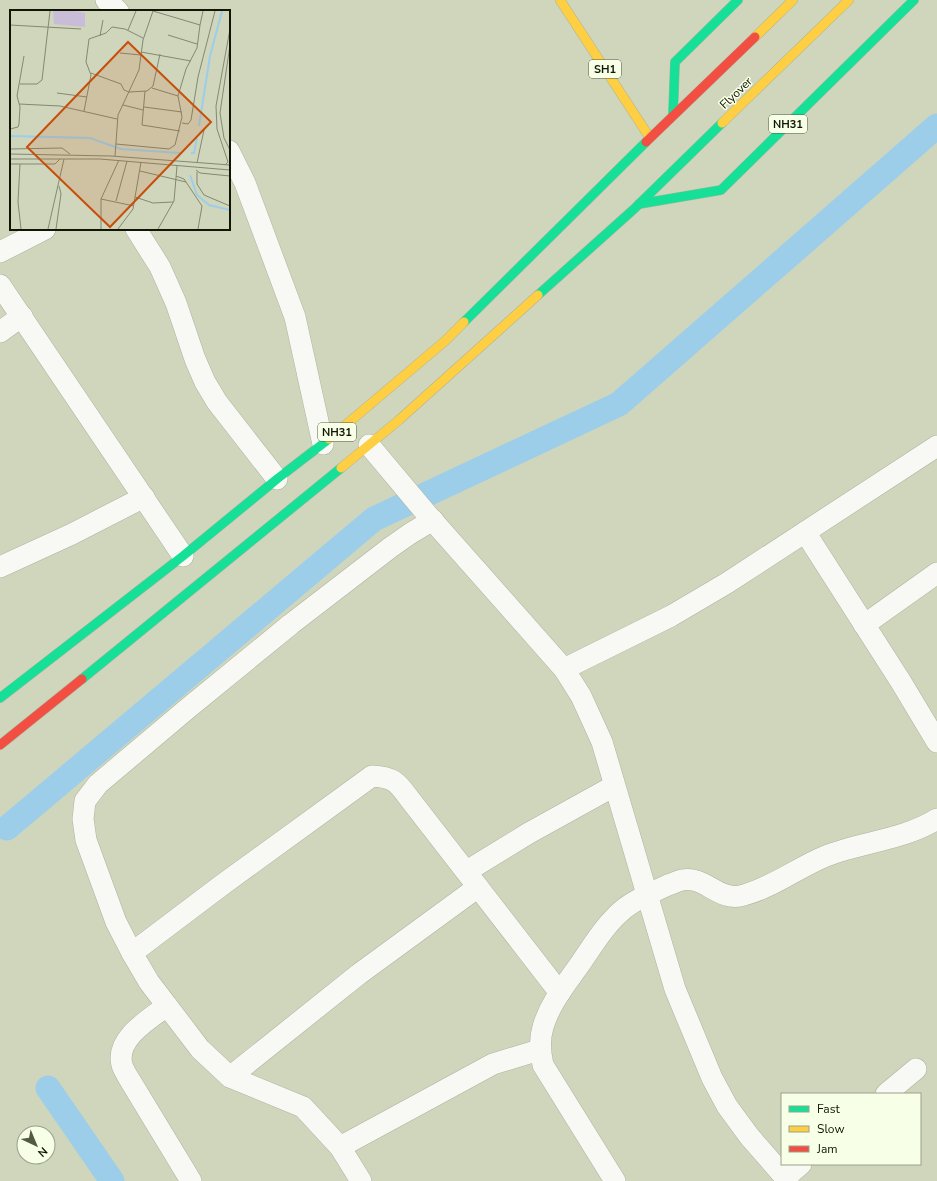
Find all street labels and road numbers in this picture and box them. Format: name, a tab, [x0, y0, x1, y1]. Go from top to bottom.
road number: SH1	[589, 60, 621, 78]
street label: Flyover	[716, 73, 756, 112]
road number: NH31	[769, 115, 807, 133]
road number: NH31	[318, 423, 356, 441]

